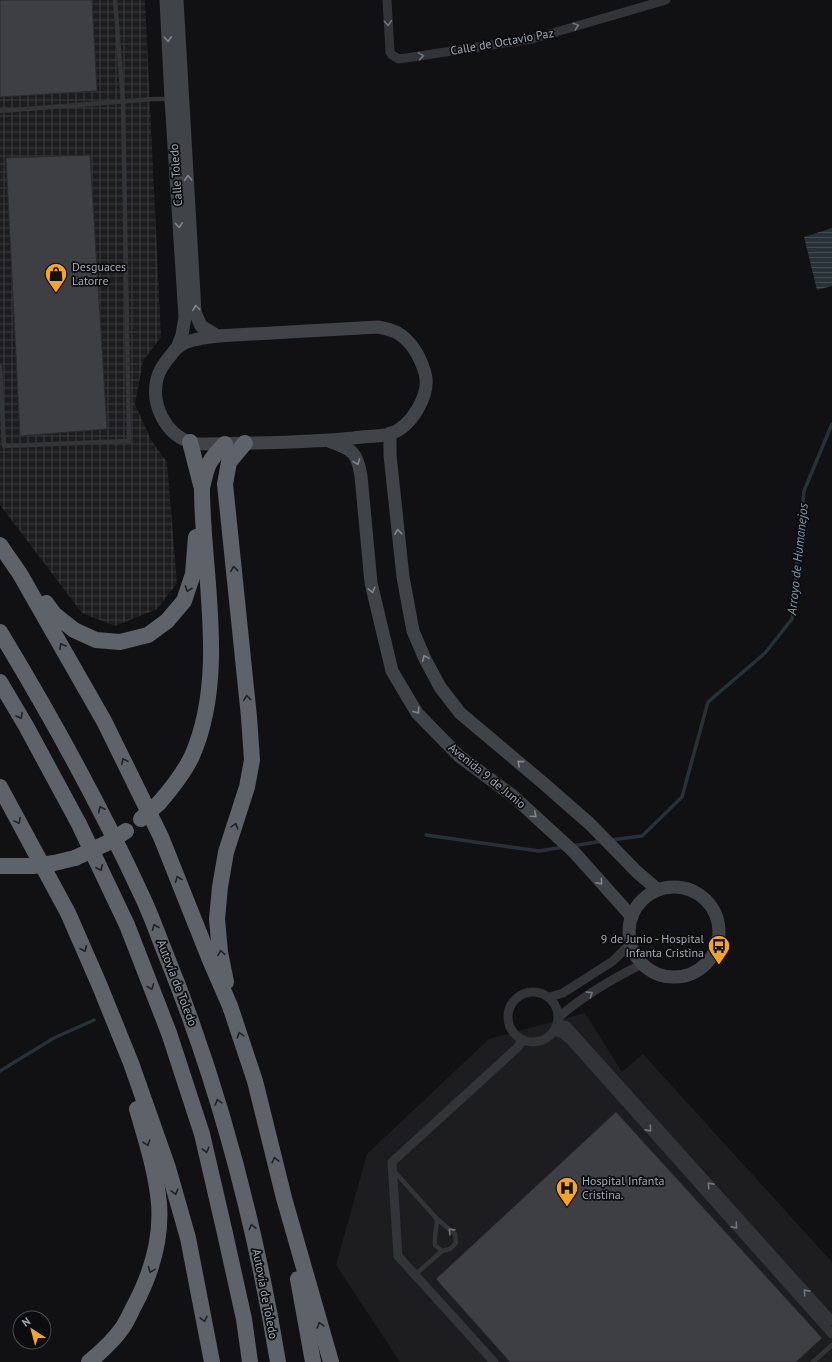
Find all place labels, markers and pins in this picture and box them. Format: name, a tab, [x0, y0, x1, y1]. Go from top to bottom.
place label: Desguaces Latorre	[72, 259, 126, 288]
shop icon: Desguaces Latorre	[43, 261, 69, 294]
place label: 9 de Junio - Hospital Infanta Cristina	[601, 931, 704, 960]
bus stop icon: 9 de Junio - Hospital Infanta Cristina	[706, 933, 732, 966]
place label: Hospital Infanta Cristina.	[582, 1173, 664, 1202]
hospital icon: Hospital Infanta Cristina.	[554, 1175, 580, 1208]

